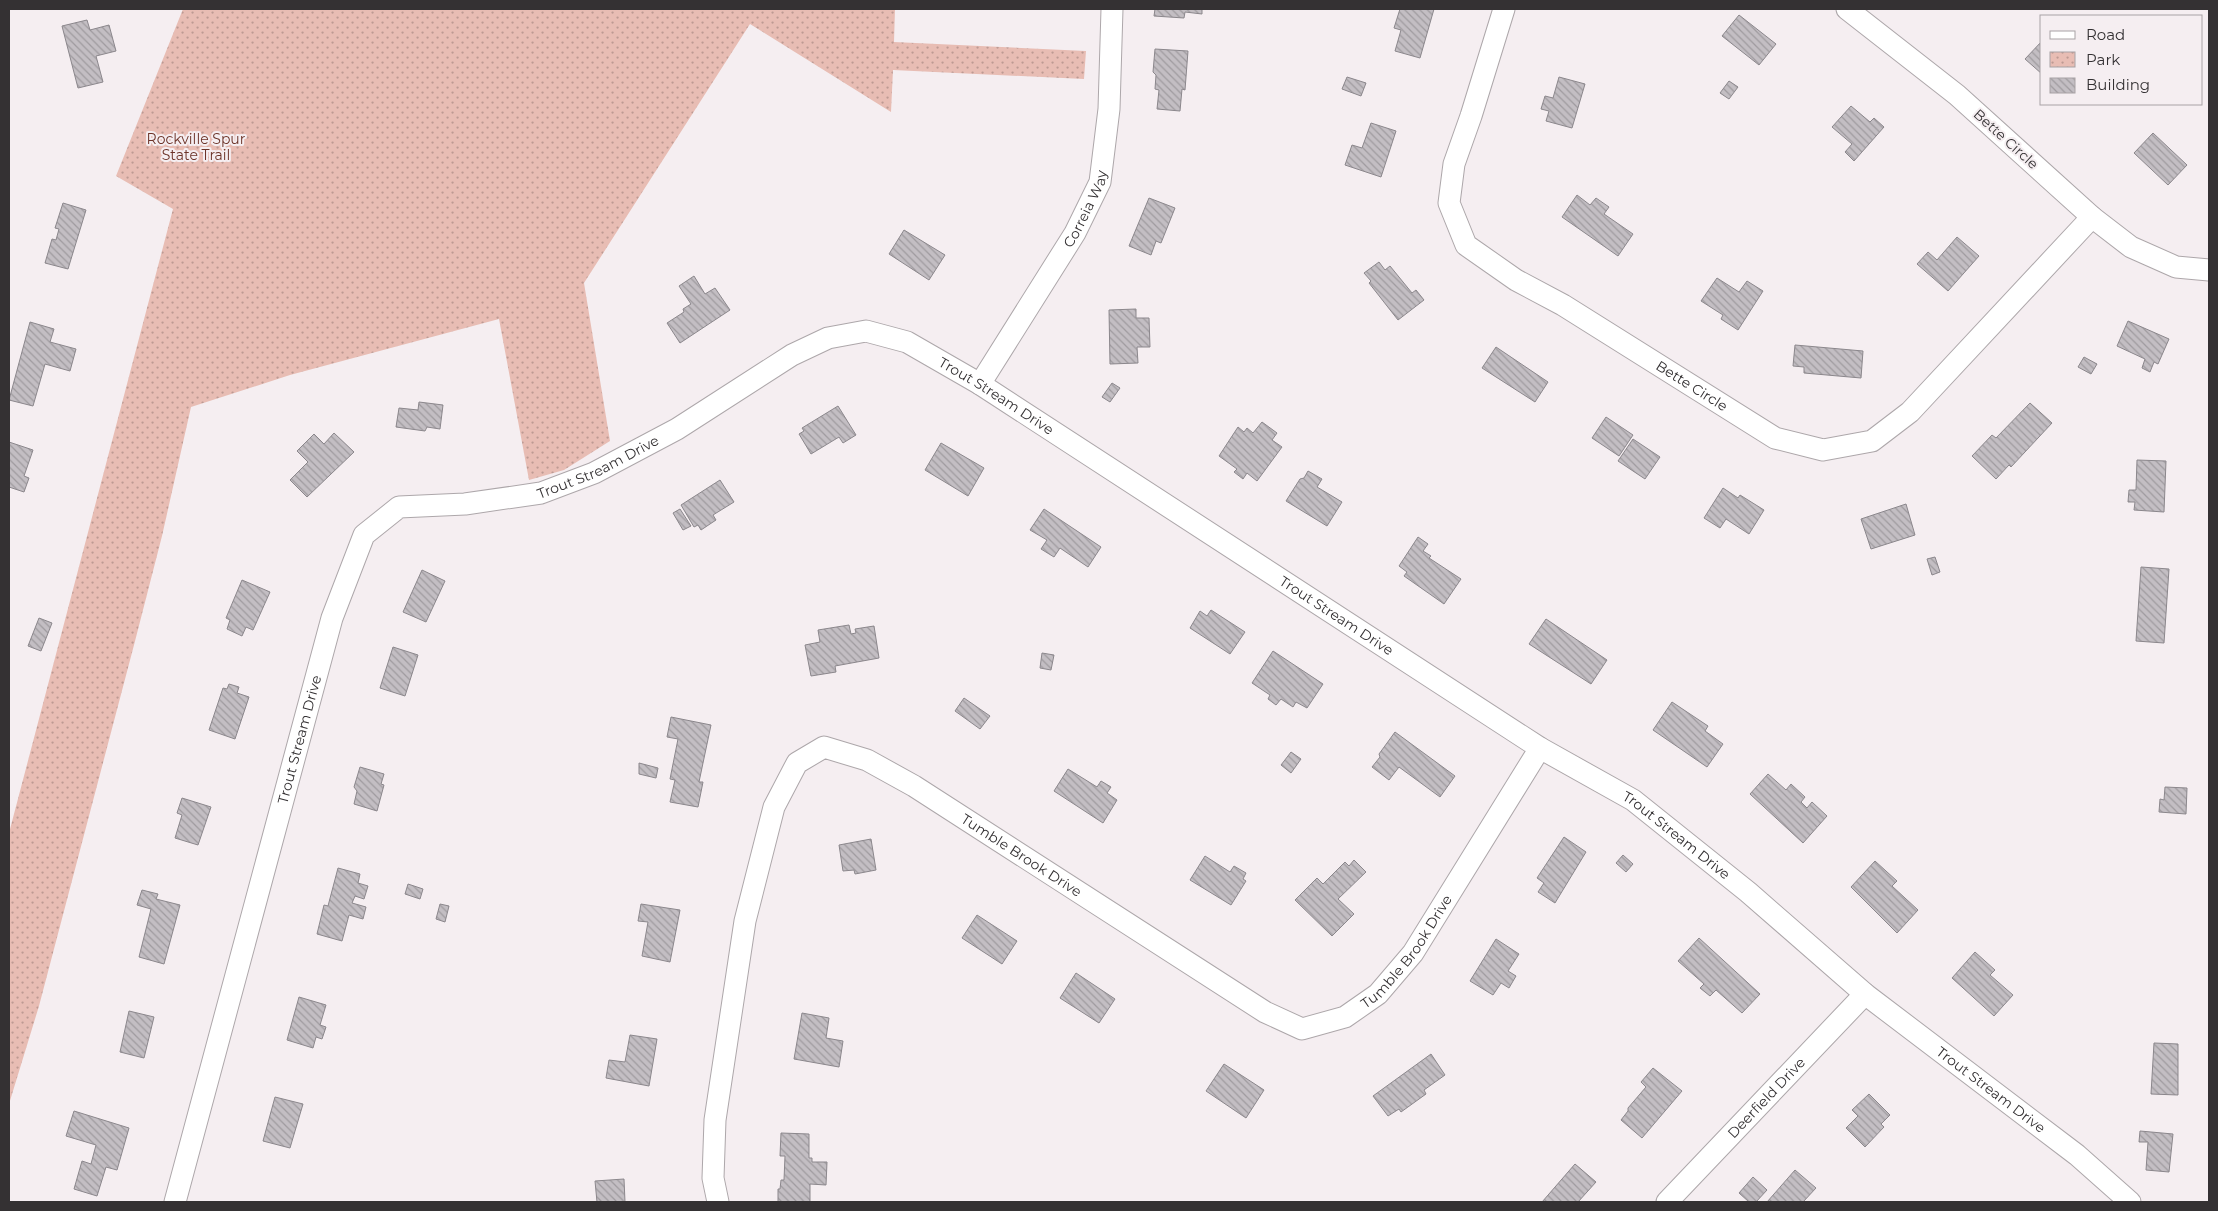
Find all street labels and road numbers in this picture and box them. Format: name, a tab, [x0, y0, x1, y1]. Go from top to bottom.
street label: Bette Circle	[1970, 105, 2042, 173]
street label: Correia Way	[1059, 169, 1110, 251]
street label: Trout Stream Drive	[936, 353, 1057, 439]
street label: Bette Circle	[1653, 357, 1731, 415]
street label: Trout Stream Drive	[534, 431, 662, 503]
street label: Trout Stream Drive	[1276, 572, 1397, 659]
street label: Trout Stream Drive	[273, 673, 325, 806]
street label: Trout Stream Drive	[1619, 787, 1734, 883]
street label: Tumble Brook Drive	[958, 810, 1085, 901]
street label: Tumble Brook Drive	[1357, 891, 1456, 1012]
street label: Trout Stream Drive	[1933, 1042, 2049, 1137]
street label: Deerfield Drive	[1724, 1053, 1809, 1142]

